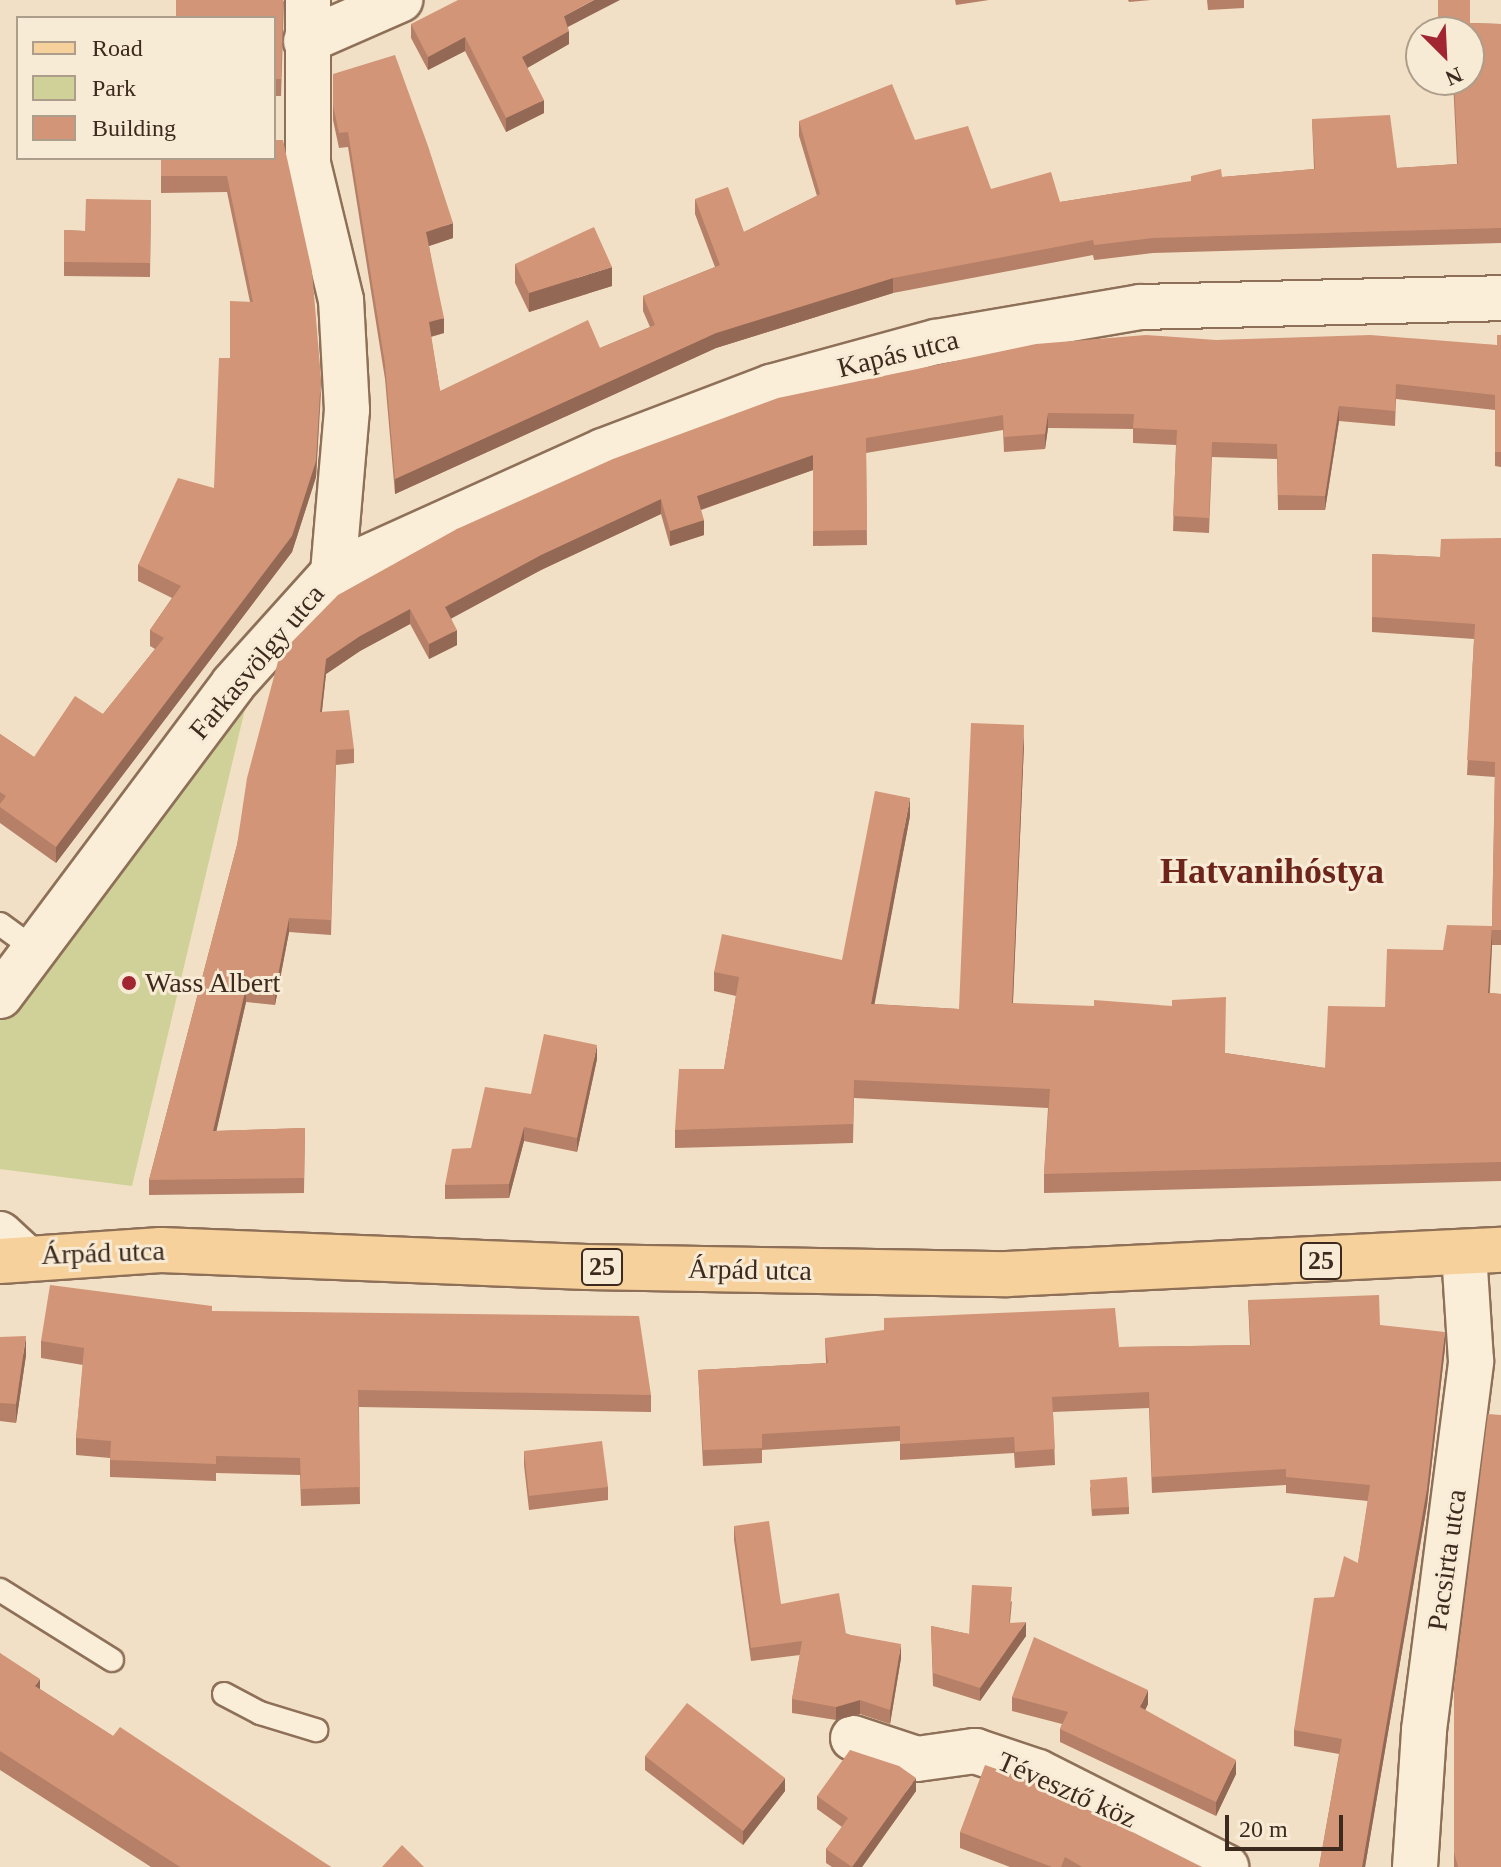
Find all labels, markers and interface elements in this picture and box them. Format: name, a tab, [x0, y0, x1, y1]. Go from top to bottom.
legend	[16, 16, 276, 160]
north arrow	[1405, 16, 1485, 96]
text: Road	[92, 35, 143, 61]
text: N	[1442, 62, 1467, 91]
text: Park	[92, 75, 136, 101]
text: Building	[92, 115, 176, 141]
street label: Kapás utca	[834, 323, 962, 385]
street label: Farkasvölgy utca	[182, 578, 332, 746]
district label: Hatvanihóstya	[1160, 850, 1384, 894]
place label: Wass Albert	[145, 966, 282, 1000]
marker: Wass Albert	[120, 974, 138, 992]
street label: Árpád utca	[41, 1234, 165, 1272]
road number: 25	[1299, 1239, 1343, 1283]
road number: 25	[580, 1245, 624, 1289]
street label: Árpád utca	[688, 1252, 812, 1288]
street label: Pacsirta utca	[1420, 1487, 1474, 1633]
street label: Tévesztő köz	[992, 1744, 1142, 1836]
scale bar	[1229, 1799, 1347, 1849]
text: 20 m	[1239, 1816, 1288, 1842]

